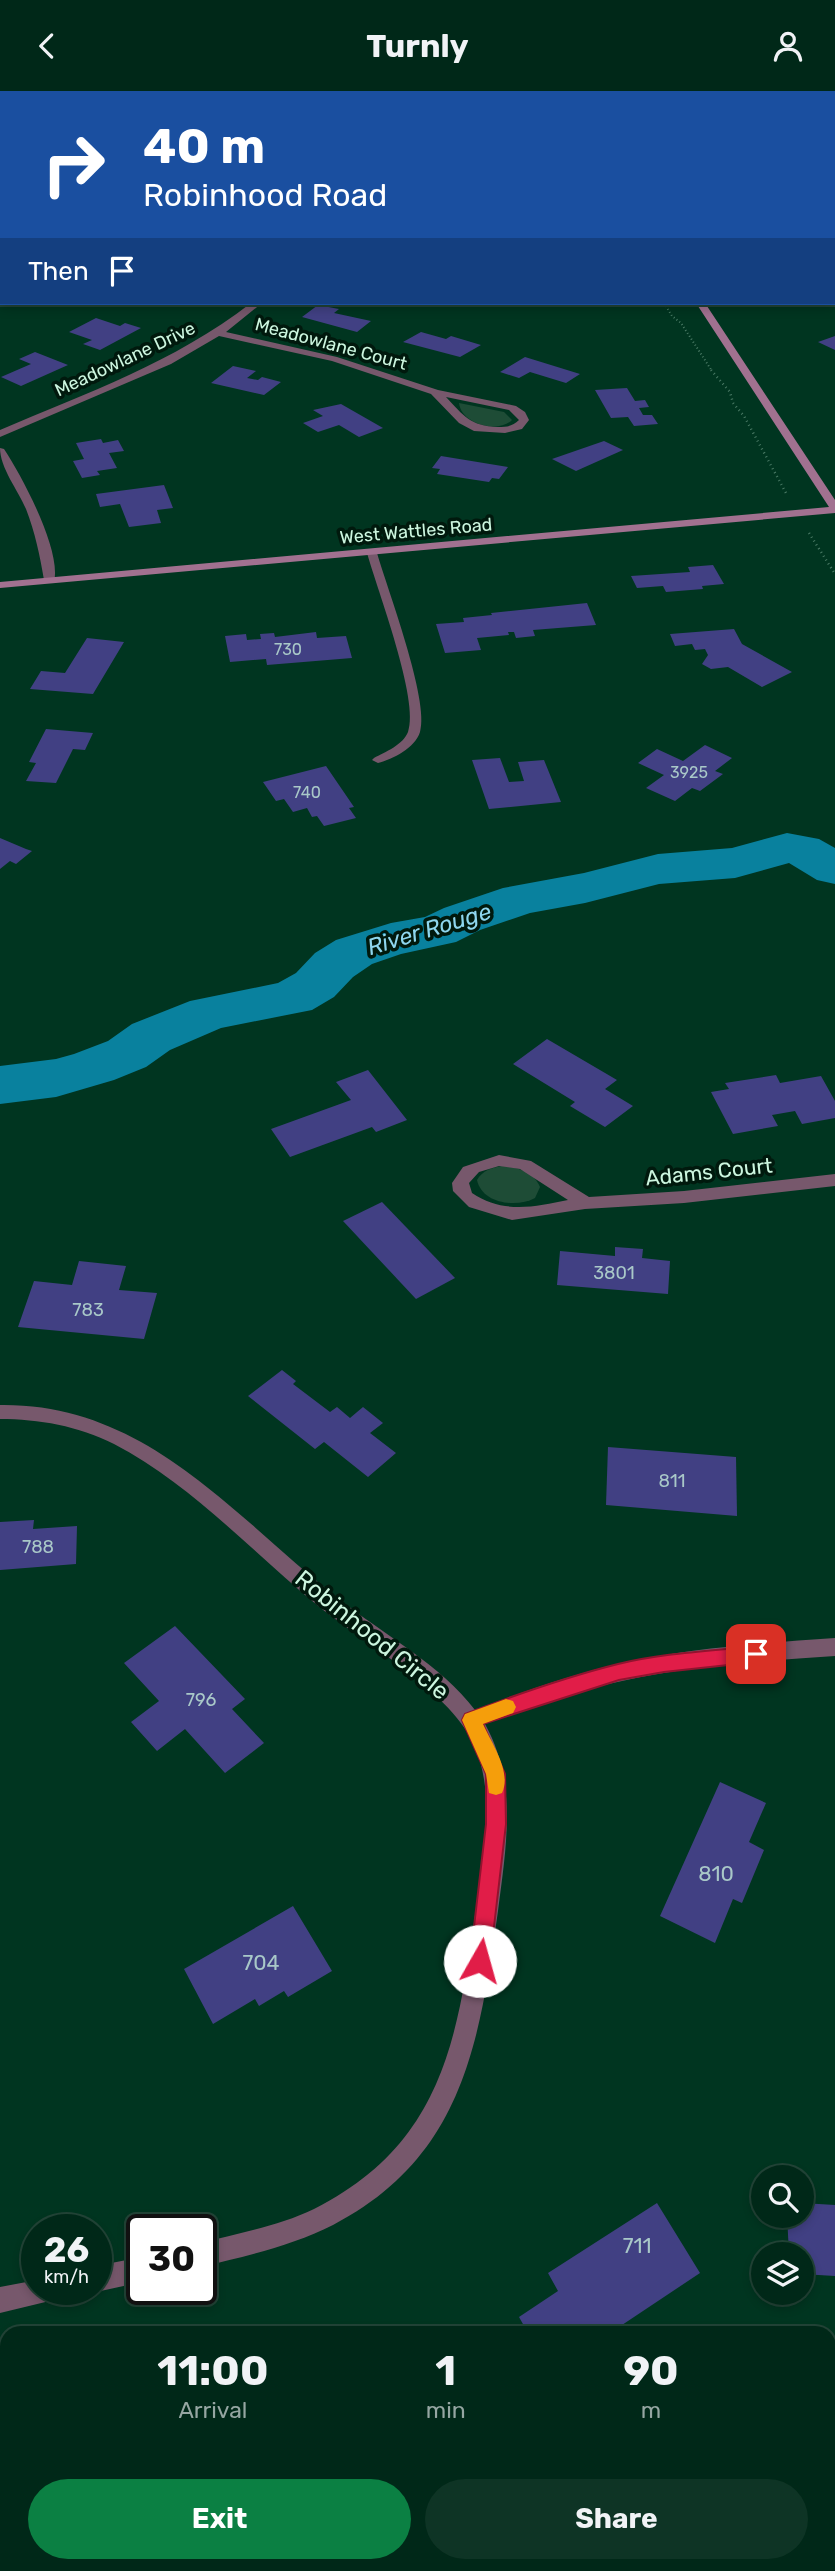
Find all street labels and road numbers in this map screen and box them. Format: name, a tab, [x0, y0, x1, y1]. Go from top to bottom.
street label: Meadowlane Court	[253, 313, 409, 375]
street label: Meadowlane Drive	[51, 317, 199, 401]
street label: West Wattles Road	[339, 513, 493, 549]
street label: Adams Court	[644, 1152, 774, 1191]
street label: Robinhood Circle	[290, 1564, 454, 1706]

